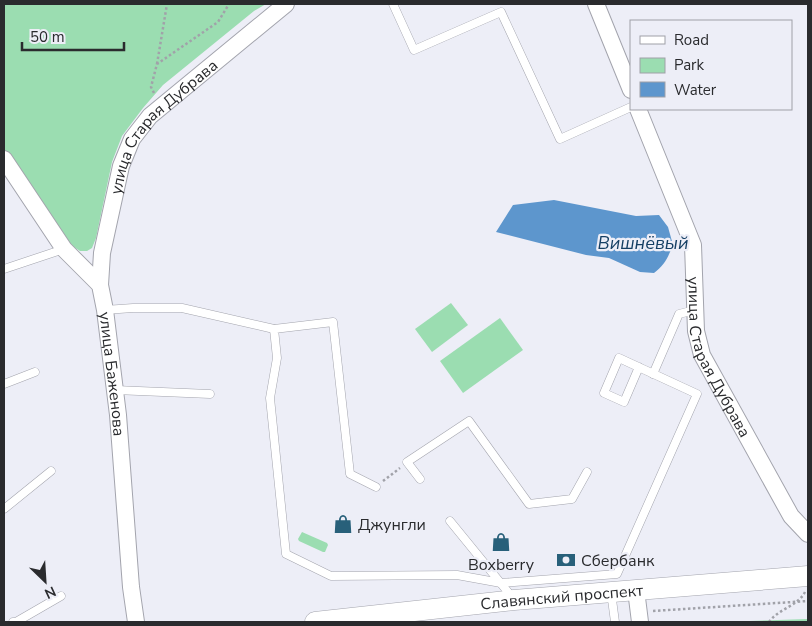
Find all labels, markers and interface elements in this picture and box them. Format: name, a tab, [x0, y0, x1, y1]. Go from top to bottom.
scale bar	[22, 20, 125, 52]
legend	[630, 20, 792, 110]
text: 50 m	[30, 27, 65, 47]
text: Road	[674, 30, 709, 50]
street label: улица Старая Дубрава	[105, 55, 223, 197]
text: Park	[674, 55, 704, 75]
text: Water	[674, 80, 717, 100]
water label: Вишнёвый	[598, 231, 688, 255]
street label: улица Старая Дубрава	[682, 276, 755, 441]
street label: улица Баженова	[93, 311, 130, 437]
shop icon: Джунгли	[332, 513, 354, 535]
place label: Джунгли	[358, 514, 426, 536]
shop icon: Boxberry	[490, 531, 512, 553]
bank icon: Сбербанк	[555, 549, 577, 571]
place label: Сбербанк	[581, 550, 655, 572]
place label: Boxberry	[468, 554, 535, 576]
north arrow	[20, 556, 70, 606]
street label: Славянский проспект	[479, 579, 645, 616]
text: N	[42, 582, 59, 603]

